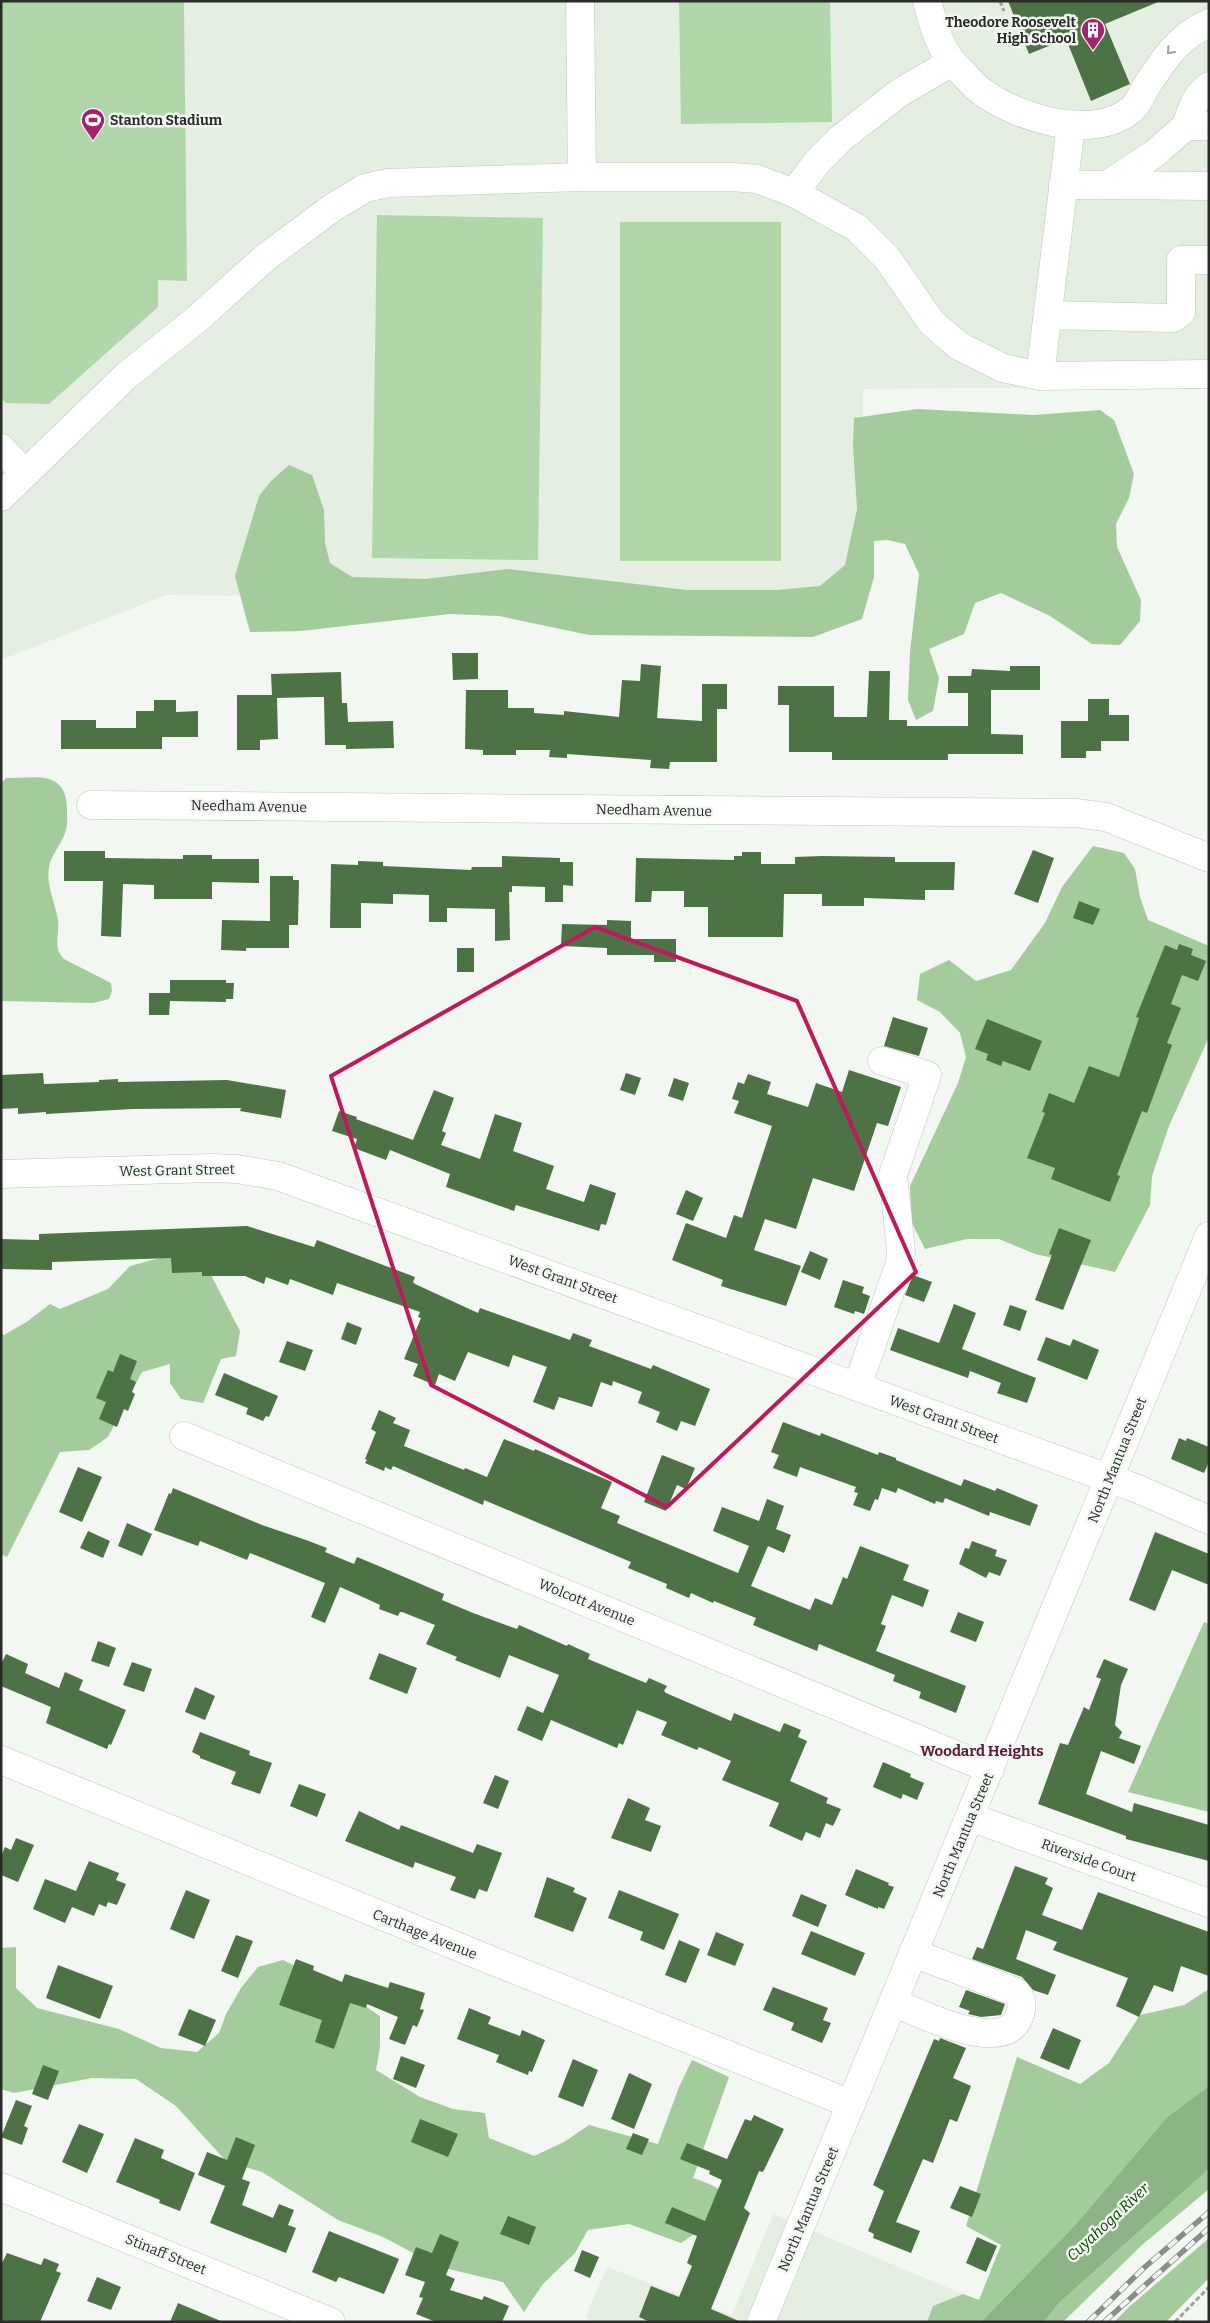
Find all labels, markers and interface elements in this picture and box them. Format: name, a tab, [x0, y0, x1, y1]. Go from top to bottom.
place label: Theodore Roosevelt High School	[945, 14, 1077, 47]
building icon: Theodore Roosevelt High School	[1080, 17, 1106, 51]
one-way arrow	[1167, 46, 1176, 55]
sports icon: Stanton Stadium	[80, 107, 106, 141]
place label: Stanton Stadium	[110, 112, 223, 129]
street label: Needham Avenue	[191, 797, 307, 816]
street label: Needham Avenue	[596, 801, 712, 820]
street label: West Grant Street	[119, 1161, 235, 1180]
street label: West Grant Street	[506, 1252, 620, 1307]
street label: West Grant Street	[887, 1392, 1001, 1447]
street label: North Mantua Street	[1084, 1395, 1150, 1526]
street label: Wolcott Avenue	[536, 1575, 638, 1630]
district label: Woodard Heights	[920, 1742, 1044, 1760]
street label: North Mantua Street	[929, 1770, 997, 1900]
street label: Riverside Court	[1039, 1835, 1139, 1886]
street label: Carthage Avenue	[370, 1906, 480, 1963]
street label: North Mantua Street	[774, 2144, 842, 2274]
water label: Cuyahoga River	[1063, 2179, 1153, 2265]
street label: Stinaff Street	[123, 2231, 209, 2278]

